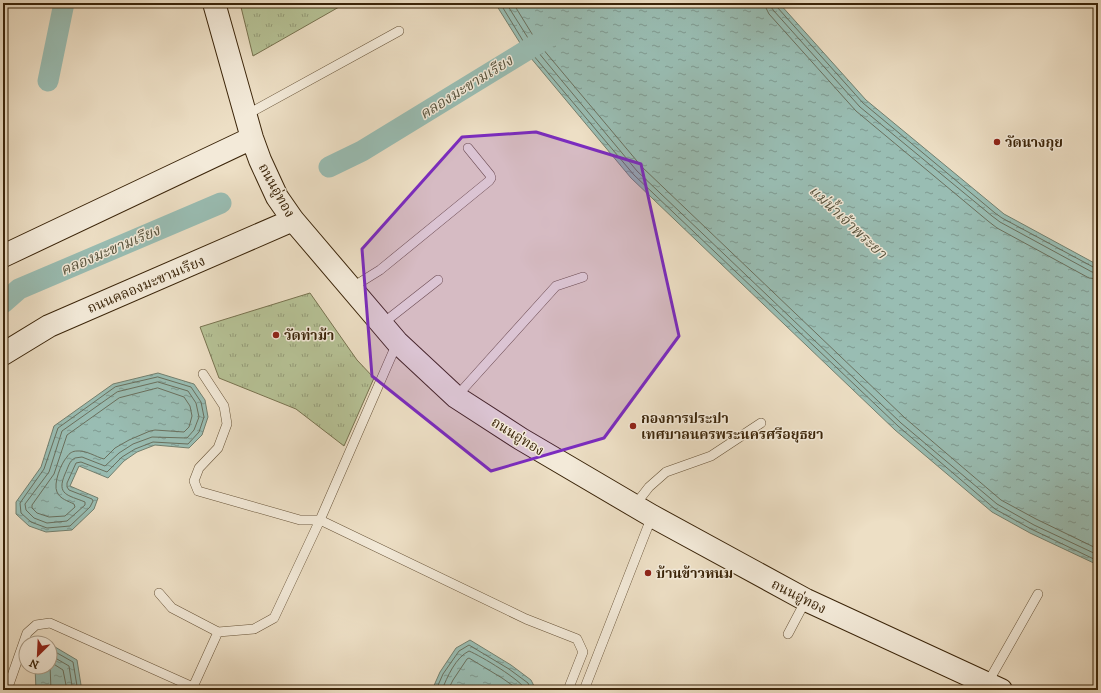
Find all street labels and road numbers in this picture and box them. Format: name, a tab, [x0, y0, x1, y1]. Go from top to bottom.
street label: ถนนอู่ทอง	[254, 160, 298, 221]
street label: ถนนคลองมะขามเรียง	[85, 252, 208, 318]
street label: ถนนอู่ทอง	[487, 413, 547, 460]
street label: ถนนอู่ทอง	[768, 575, 829, 618]

